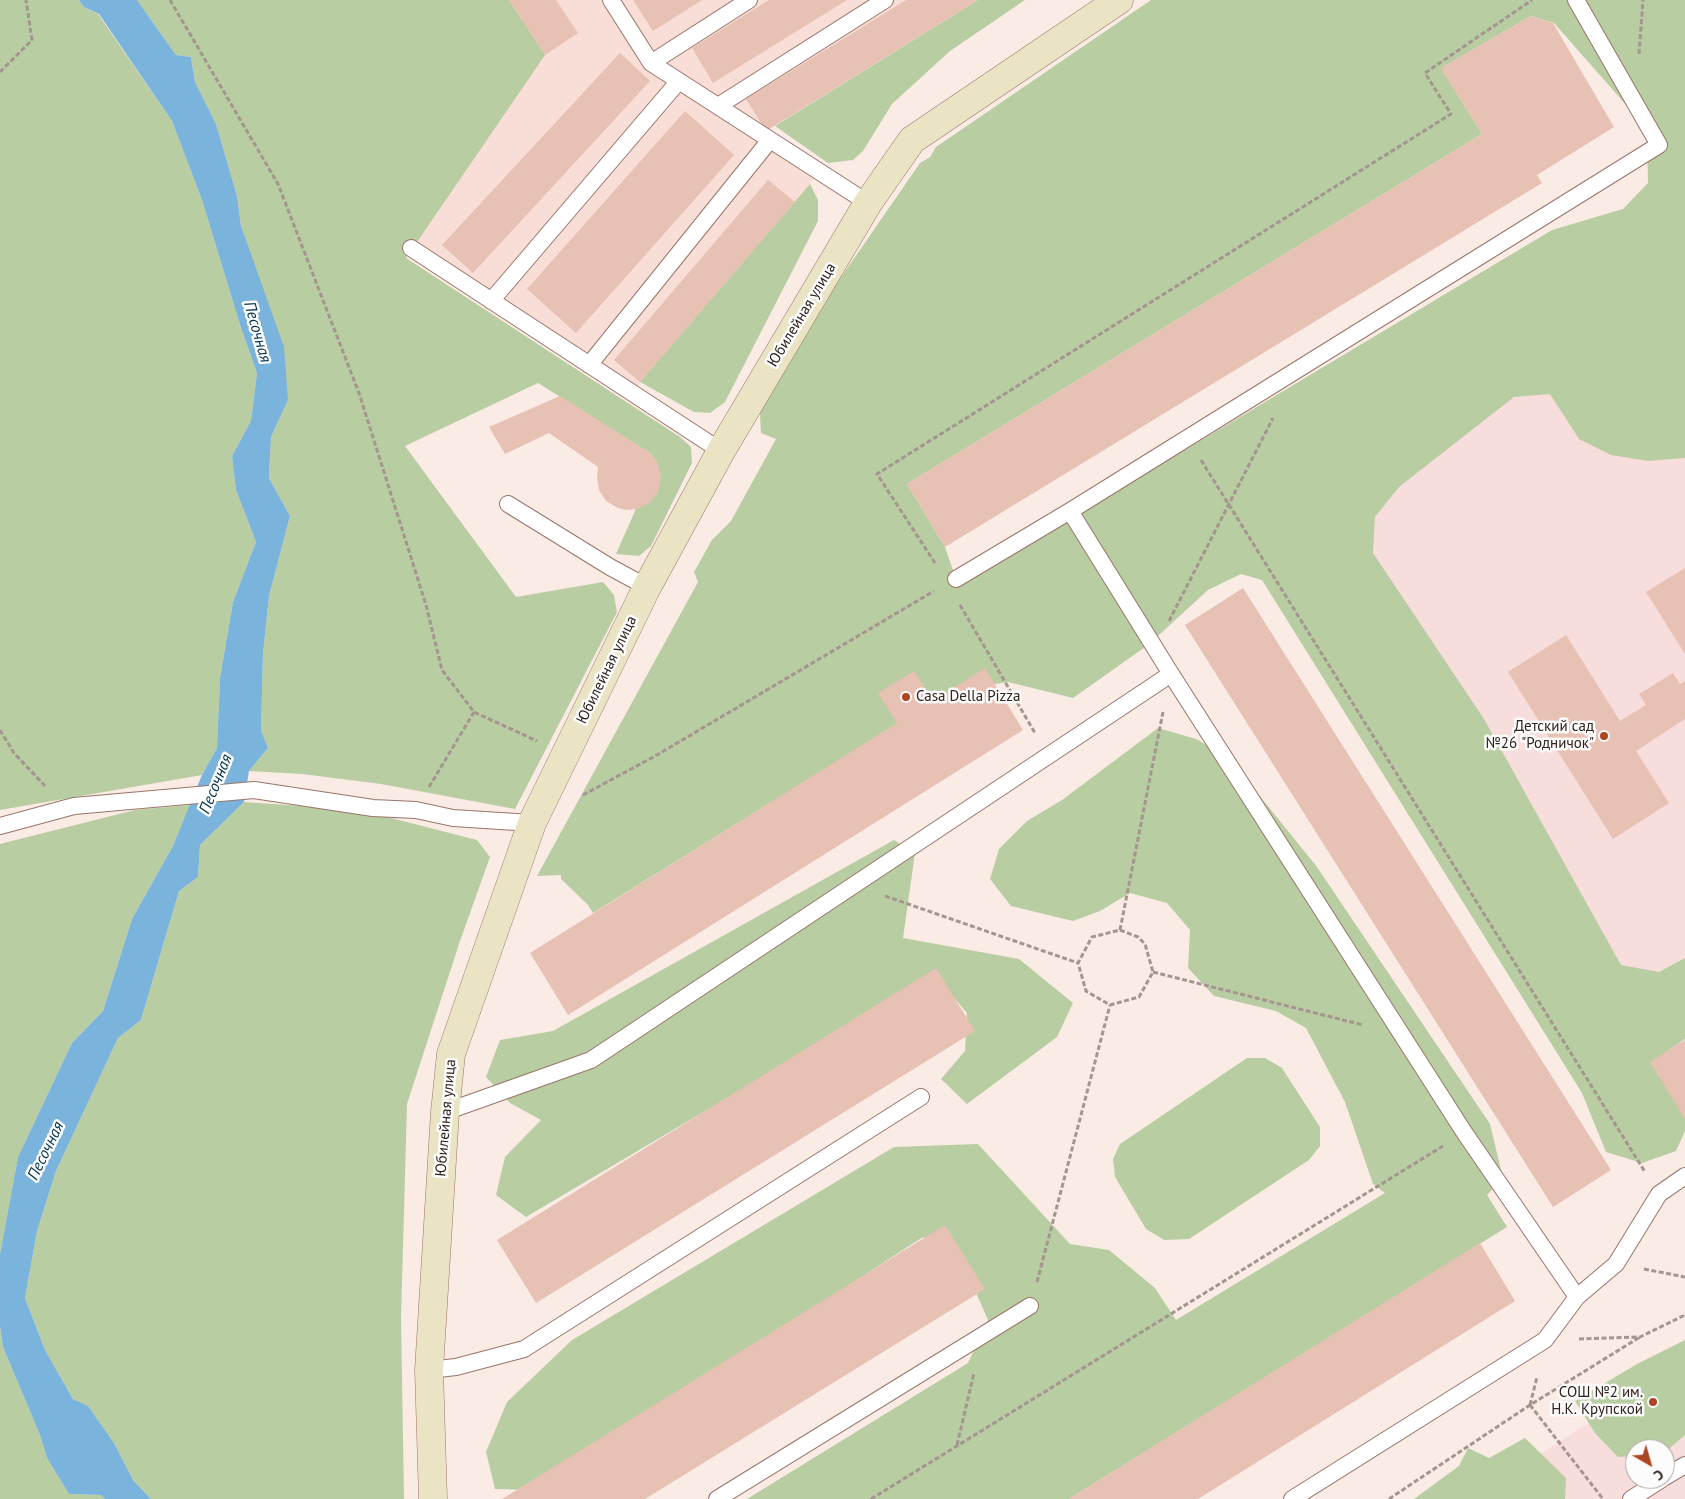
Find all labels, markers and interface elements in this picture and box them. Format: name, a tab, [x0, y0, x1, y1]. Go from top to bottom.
street label: Юбилейная улица	[764, 260, 840, 370]
water label: Песочная	[239, 299, 275, 365]
street label: Юбилейная улица	[573, 613, 641, 727]
place label: Casa Della Pizza	[916, 688, 1020, 706]
marker: Casa Della Pizza	[900, 691, 912, 703]
place label: Детский сад №26 "Родничок"	[1485, 718, 1594, 753]
marker: Детский сад №26 "Родничок"	[1598, 730, 1610, 742]
water label: Песочная	[195, 751, 237, 817]
street label: Юбилейная улица	[432, 1059, 460, 1177]
water label: Песочная	[24, 1119, 68, 1183]
place label: СОШ №2 им. Н.К. Крупской	[1551, 1384, 1643, 1419]
marker: СОШ №2 им. Н.К. Крупской	[1647, 1396, 1659, 1408]
north arrow	[1625, 1439, 1675, 1489]
text: С	[1650, 1466, 1667, 1485]

